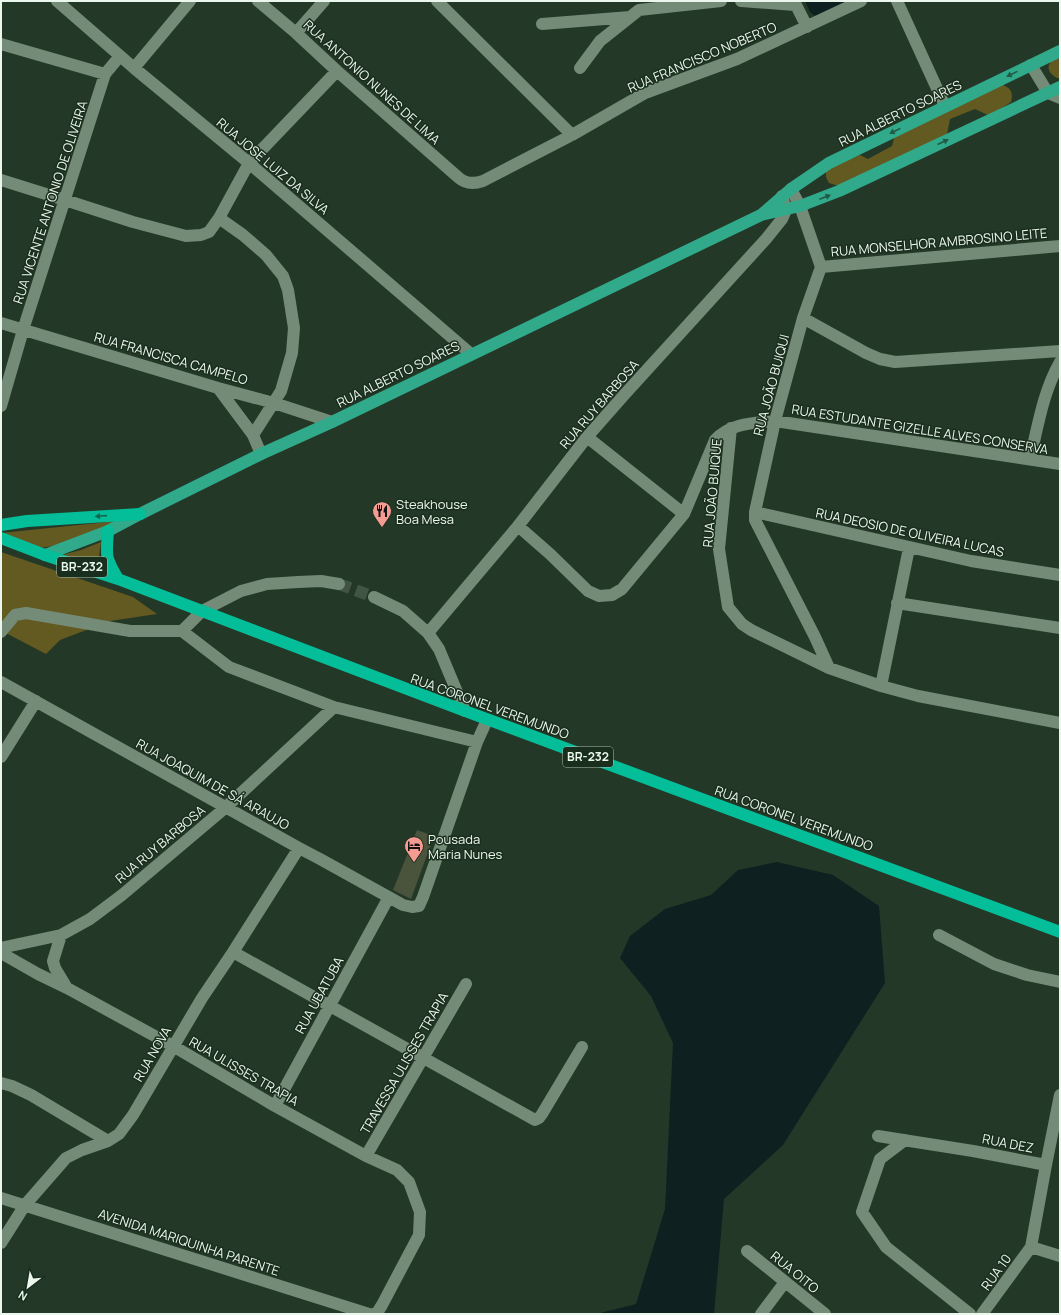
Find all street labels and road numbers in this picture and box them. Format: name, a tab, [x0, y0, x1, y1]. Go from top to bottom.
street label: RUA ANTONIO NUNES DE LIMA	[300, 16, 444, 148]
street label: RUA FRANCISCO NOBERTO	[625, 17, 780, 97]
street label: RUA ALBERTO SOARES	[836, 75, 964, 151]
street label: RUA VICENTE ANTONIO DE OLIVEIRA	[9, 98, 91, 306]
street label: RUA JOSE LUIZ DA SILVA	[213, 114, 333, 218]
street label: RUA MONSELHOR AMBROSINO LEITE	[830, 224, 1048, 260]
street label: RUA FRANCISCA CAMPELO	[92, 327, 251, 389]
street label: RUA JOÃO BUIQUI	[749, 332, 793, 438]
street label: RUA ALBERTO SOARES	[334, 336, 462, 412]
street label: RUA RUY BARBOSA	[555, 356, 643, 452]
street label: RUA ESTUDANTE GIZELLE ALVES CONSERVA	[790, 400, 1050, 458]
street label: RUA JOÃO BUIQUE	[698, 438, 726, 548]
street label: RUA DEOSIO DE OLIVEIRA LUCAS	[814, 503, 1006, 561]
road number: BR-232	[57, 557, 107, 577]
street label: RUA CORONEL VEREMUNDO	[408, 669, 572, 743]
street label: RUA JOAQUIM DE SÁ ARAUJO	[133, 734, 293, 834]
road number: BR-232	[563, 747, 613, 767]
street label: RUA CORONEL VEREMUNDO	[712, 781, 876, 855]
street label: RUA RUY BARBOSA	[111, 801, 209, 887]
street label: RUA UBATUBA	[290, 953, 348, 1037]
street label: TRAVESSA ULISSES TRAPIA	[356, 989, 452, 1137]
street label: RUA NOVA	[129, 1023, 175, 1085]
street label: RUA ULISSES TRAPIA	[186, 1032, 302, 1110]
street label: RUA DEZ	[981, 1129, 1035, 1157]
street label: AVENIDA MARIQUINHA PARENTE	[96, 1204, 282, 1280]
street label: RUA OITO	[767, 1247, 823, 1297]
street label: RUA 10	[977, 1250, 1015, 1294]

